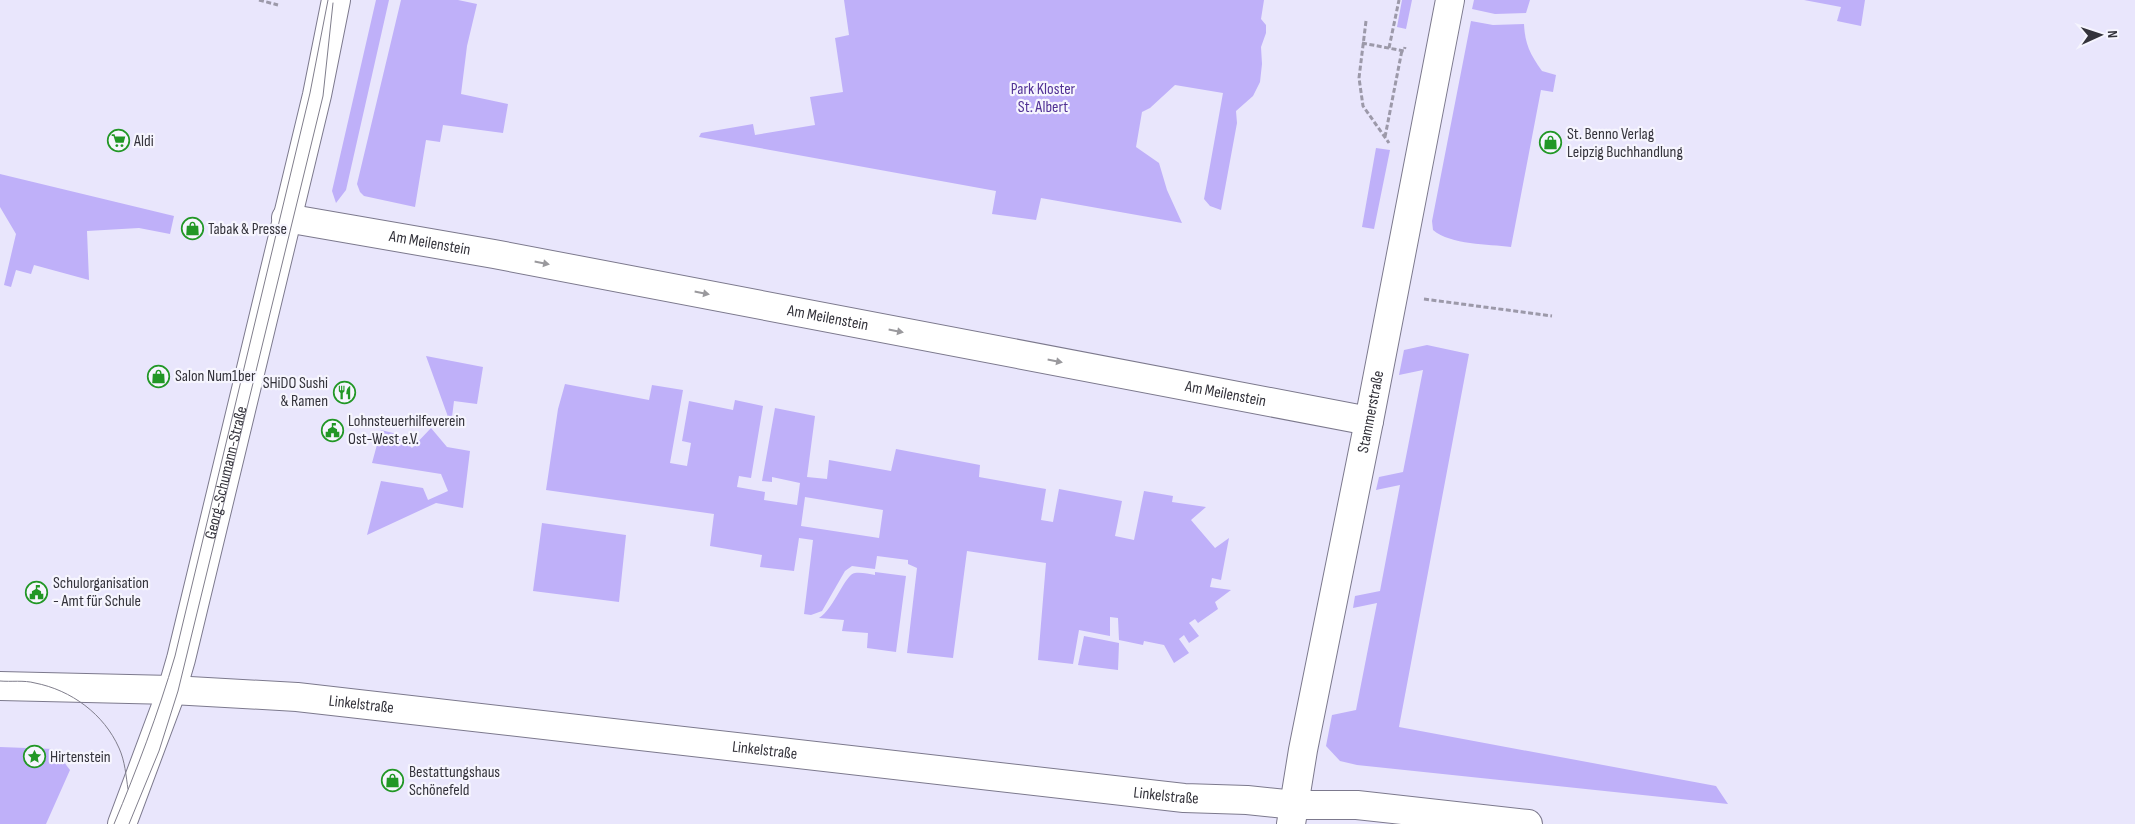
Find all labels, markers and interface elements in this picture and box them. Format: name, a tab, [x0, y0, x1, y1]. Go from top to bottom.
north arrow	[2075, 10, 2125, 60]
text: N	[2104, 30, 2121, 39]
park label: Park Kloster St. Albert	[1011, 80, 1076, 117]
place label: St. Benno Verlag Leipzig Buchhandlung	[1567, 125, 1683, 162]
supermarket icon: Aldi	[106, 129, 130, 153]
shop icon: St. Benno Verlag Leipzig Buchhandlung	[1539, 131, 1563, 155]
place label: Aldi	[133, 132, 154, 151]
shop icon: Tabak & Presse	[180, 217, 204, 241]
place label: Tabak & Presse	[208, 220, 287, 239]
street label: Am Meilenstein	[387, 226, 472, 259]
one-way arrow	[535, 259, 550, 267]
one-way arrow	[694, 290, 710, 298]
street label: Am Meilenstein	[785, 301, 870, 335]
one-way arrow	[888, 327, 904, 335]
one-way arrow	[1048, 357, 1063, 365]
shop icon: Salon Num1ber	[147, 364, 171, 388]
place label: Salon Num1ber	[175, 367, 256, 386]
street label: Stammerstraße	[1353, 369, 1388, 455]
place label: SHiDO Sushi & Ramen	[263, 374, 328, 411]
street label: Am Meilenstein	[1183, 376, 1268, 411]
restaurant icon: SHiDO Sushi & Ramen	[332, 380, 356, 404]
street label: Georg-Schumann-Straße	[201, 404, 251, 541]
place label: Lohnsteuerhilfeverein Ost-West e.V.	[348, 412, 465, 449]
public building icon: Lohnsteuerhilfeverein Ost-West e.V.	[320, 418, 344, 442]
place label: Schulorganisation - Amt für Schule	[53, 574, 149, 611]
public building icon: Schulorganisation - Amt für Schule	[25, 580, 49, 604]
street label: Linkelstraße	[328, 691, 395, 717]
street label: Linkelstraße	[731, 737, 798, 763]
place icon: Hirtenstein	[22, 745, 46, 769]
place label: Hirtenstein	[50, 748, 111, 767]
place label: Bestattungshaus Schönefeld	[409, 763, 500, 800]
shop icon: Bestattungshaus Schönefeld	[381, 769, 405, 793]
street label: Linkelstraße	[1133, 783, 1199, 808]

